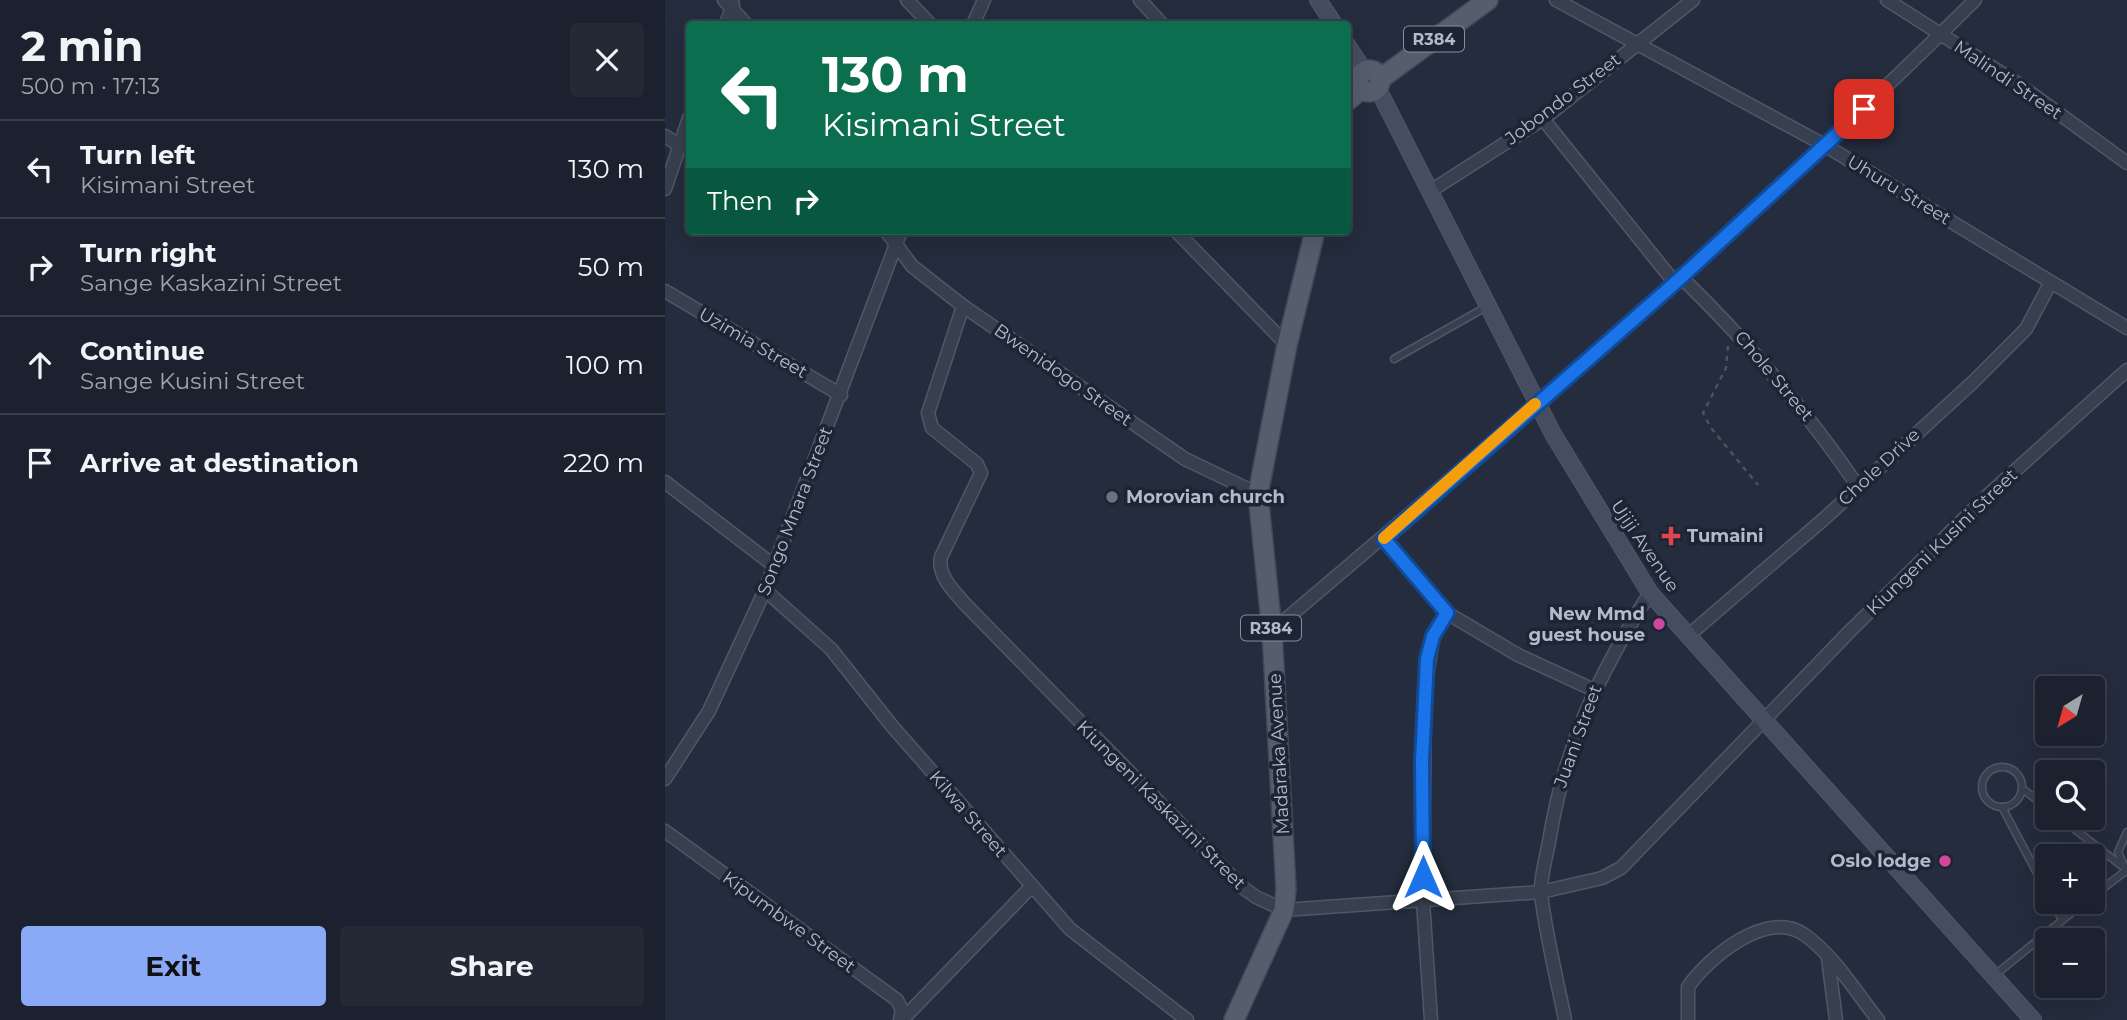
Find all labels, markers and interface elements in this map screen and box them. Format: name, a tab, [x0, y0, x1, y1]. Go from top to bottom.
text: 2 min	[21, 20, 143, 72]
button: close	[570, 23, 644, 97]
road number: R384	[1404, 26, 1464, 52]
street label: Malindi Street	[1950, 36, 2066, 124]
text: 130 m	[822, 45, 969, 104]
icon: left	[707, 49, 798, 140]
street label: Jobondo Street	[1500, 49, 1625, 150]
text: 500 m · 17:13	[21, 72, 160, 100]
pin	[1834, 79, 1894, 139]
icon: arrive	[1845, 90, 1883, 128]
text: Kisimani Street	[822, 105, 1066, 144]
text: Turn left	[80, 139, 196, 171]
icon: left	[21, 150, 59, 188]
street label: Uhuru Street	[1843, 150, 1955, 230]
text: 130 m	[568, 153, 644, 185]
text: Kisimani Street	[80, 171, 255, 199]
icon: right	[787, 182, 825, 220]
text: Then	[707, 185, 773, 217]
text: Turn right	[80, 237, 216, 269]
icon: right	[21, 248, 59, 286]
text: 50 m	[578, 251, 644, 283]
text: Sange Kaskazini Street	[80, 269, 342, 297]
street label: Uzimia Street	[695, 303, 811, 383]
street label: Bwenidogo Street	[990, 319, 1136, 431]
street label: Chole Street	[1730, 326, 1818, 426]
text: Continue	[80, 335, 205, 367]
icon: ahead	[21, 346, 59, 384]
text: 100 m	[566, 349, 644, 381]
text: Sange Kusini Street	[80, 367, 305, 395]
street label: Songo Mnara Street	[753, 423, 837, 599]
street label: Chole Drive	[1834, 423, 1925, 510]
icon: arrive	[21, 444, 59, 482]
text: Arrive at destination	[80, 447, 359, 479]
text: 220 m	[563, 447, 644, 479]
street label: Kiungeni Kusini Street	[1862, 464, 2022, 620]
place label: Morovian church	[1126, 486, 1285, 508]
marker: Morovian church	[1104, 489, 1120, 505]
street label: Ujiji Avenue	[1606, 496, 1684, 596]
place label: Tumaini	[1687, 525, 1764, 547]
marker: Tumaini	[1661, 526, 1681, 546]
place label: New Mmd guest house	[1529, 603, 1645, 646]
road number: R384	[1241, 615, 1301, 640]
marker: New Mmd guest house	[1651, 616, 1667, 632]
street label: Madaraka Avenue	[1264, 673, 1294, 835]
north arrow	[2035, 676, 2105, 746]
map controls	[2035, 676, 2105, 998]
street label: Juani Street	[1549, 682, 1607, 791]
street label: Kiungeni Kaskazini Street	[1072, 716, 1250, 894]
button: search	[2035, 760, 2105, 830]
street label: Kilwa Street	[924, 766, 1012, 862]
position arrow	[1386, 840, 1460, 914]
button: +	[2035, 844, 2105, 914]
place label: Oslo lodge	[1830, 850, 1931, 872]
marker: Oslo lodge	[1937, 853, 1953, 869]
street label: Kipumbwe Street	[718, 867, 860, 977]
button: Exit	[21, 926, 326, 1006]
button: Share	[340, 926, 644, 1006]
button: −	[2035, 928, 2105, 998]

